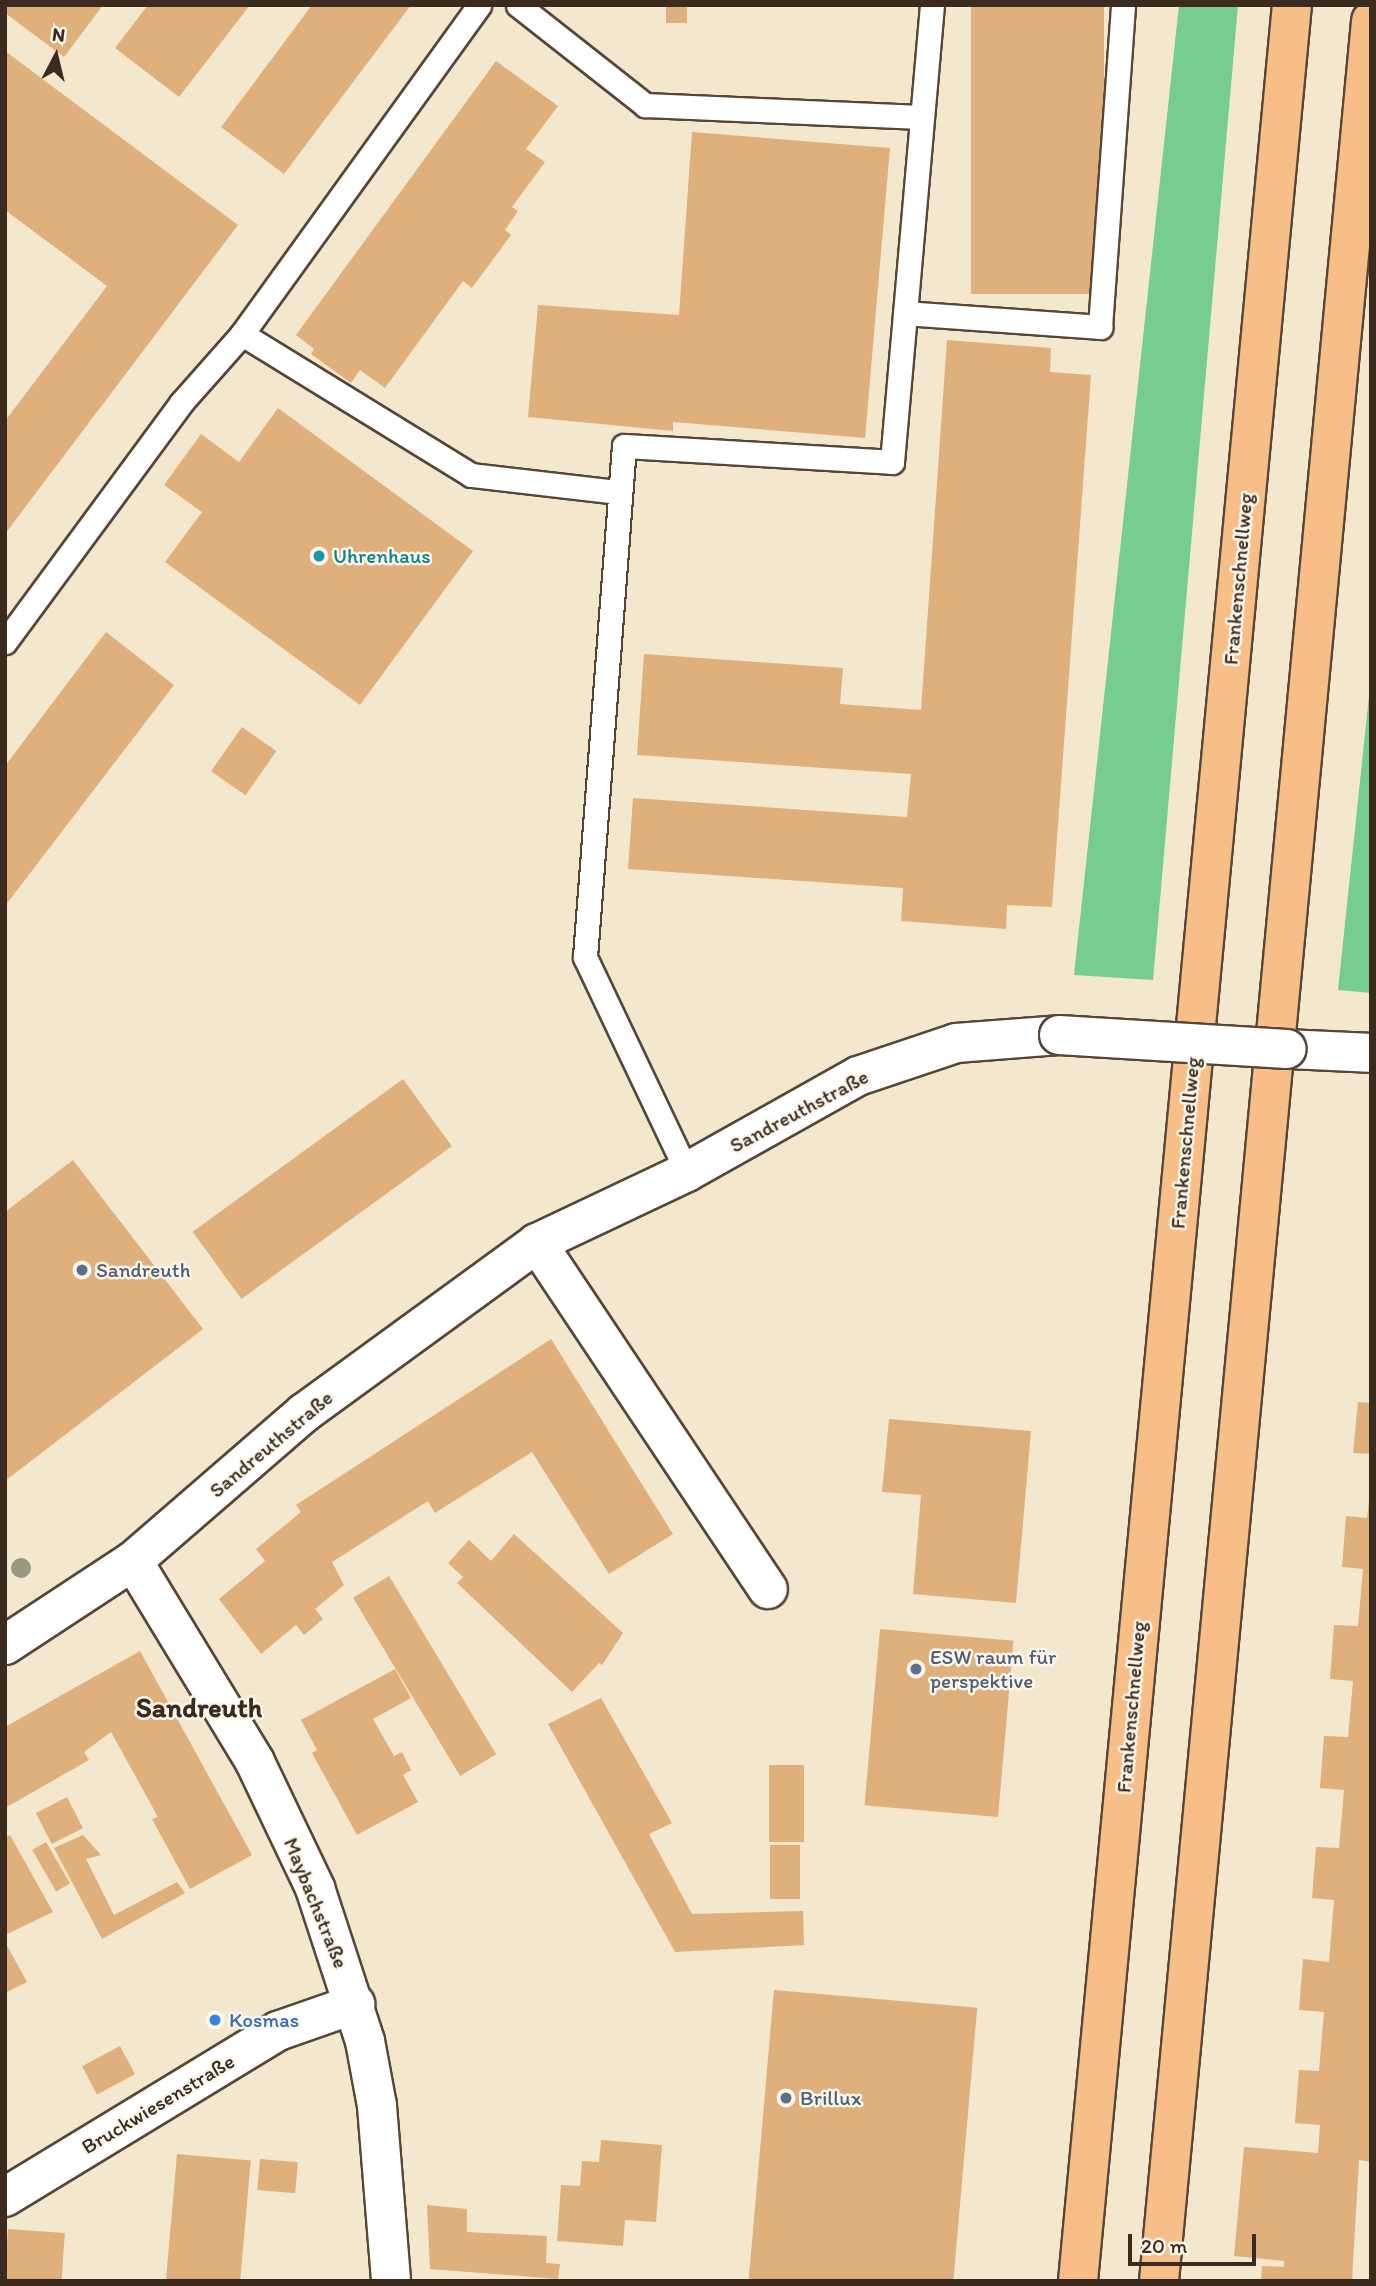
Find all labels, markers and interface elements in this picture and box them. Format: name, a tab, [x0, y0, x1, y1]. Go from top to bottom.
north arrow	[21, 21, 91, 91]
text: N	[51, 22, 66, 47]
street label: Frankenschnellweg	[1218, 492, 1258, 666]
place label: Uhrenhaus	[333, 543, 431, 569]
marker: Uhrenhaus	[311, 548, 327, 564]
street label: Frankenschnellweg	[1165, 1056, 1205, 1230]
street label: Sandreuthstraße	[725, 1064, 873, 1158]
place label: Sandreuth	[96, 1257, 190, 1283]
marker: Sandreuth	[74, 1262, 90, 1278]
street label: Sandreuthstraße	[204, 1385, 338, 1503]
street label: Frankenschnellweg	[1111, 1620, 1151, 1794]
place label: ESW raum für perspektive	[930, 1644, 1056, 1694]
marker: ESW raum für perspektive	[908, 1661, 924, 1677]
district label: Sandreuth	[136, 1690, 262, 1724]
street label: Maybachstraße	[278, 1834, 354, 1972]
place label: Kosmas	[229, 2007, 299, 2033]
marker: Kosmas	[207, 2012, 223, 2028]
street label: Bruckwiesenstraße	[77, 2048, 239, 2160]
place label: Brillux	[800, 2085, 861, 2111]
marker: Brillux	[778, 2090, 794, 2106]
scale bar	[1131, 2220, 1259, 2264]
text: 20 m	[1141, 2233, 1187, 2258]

